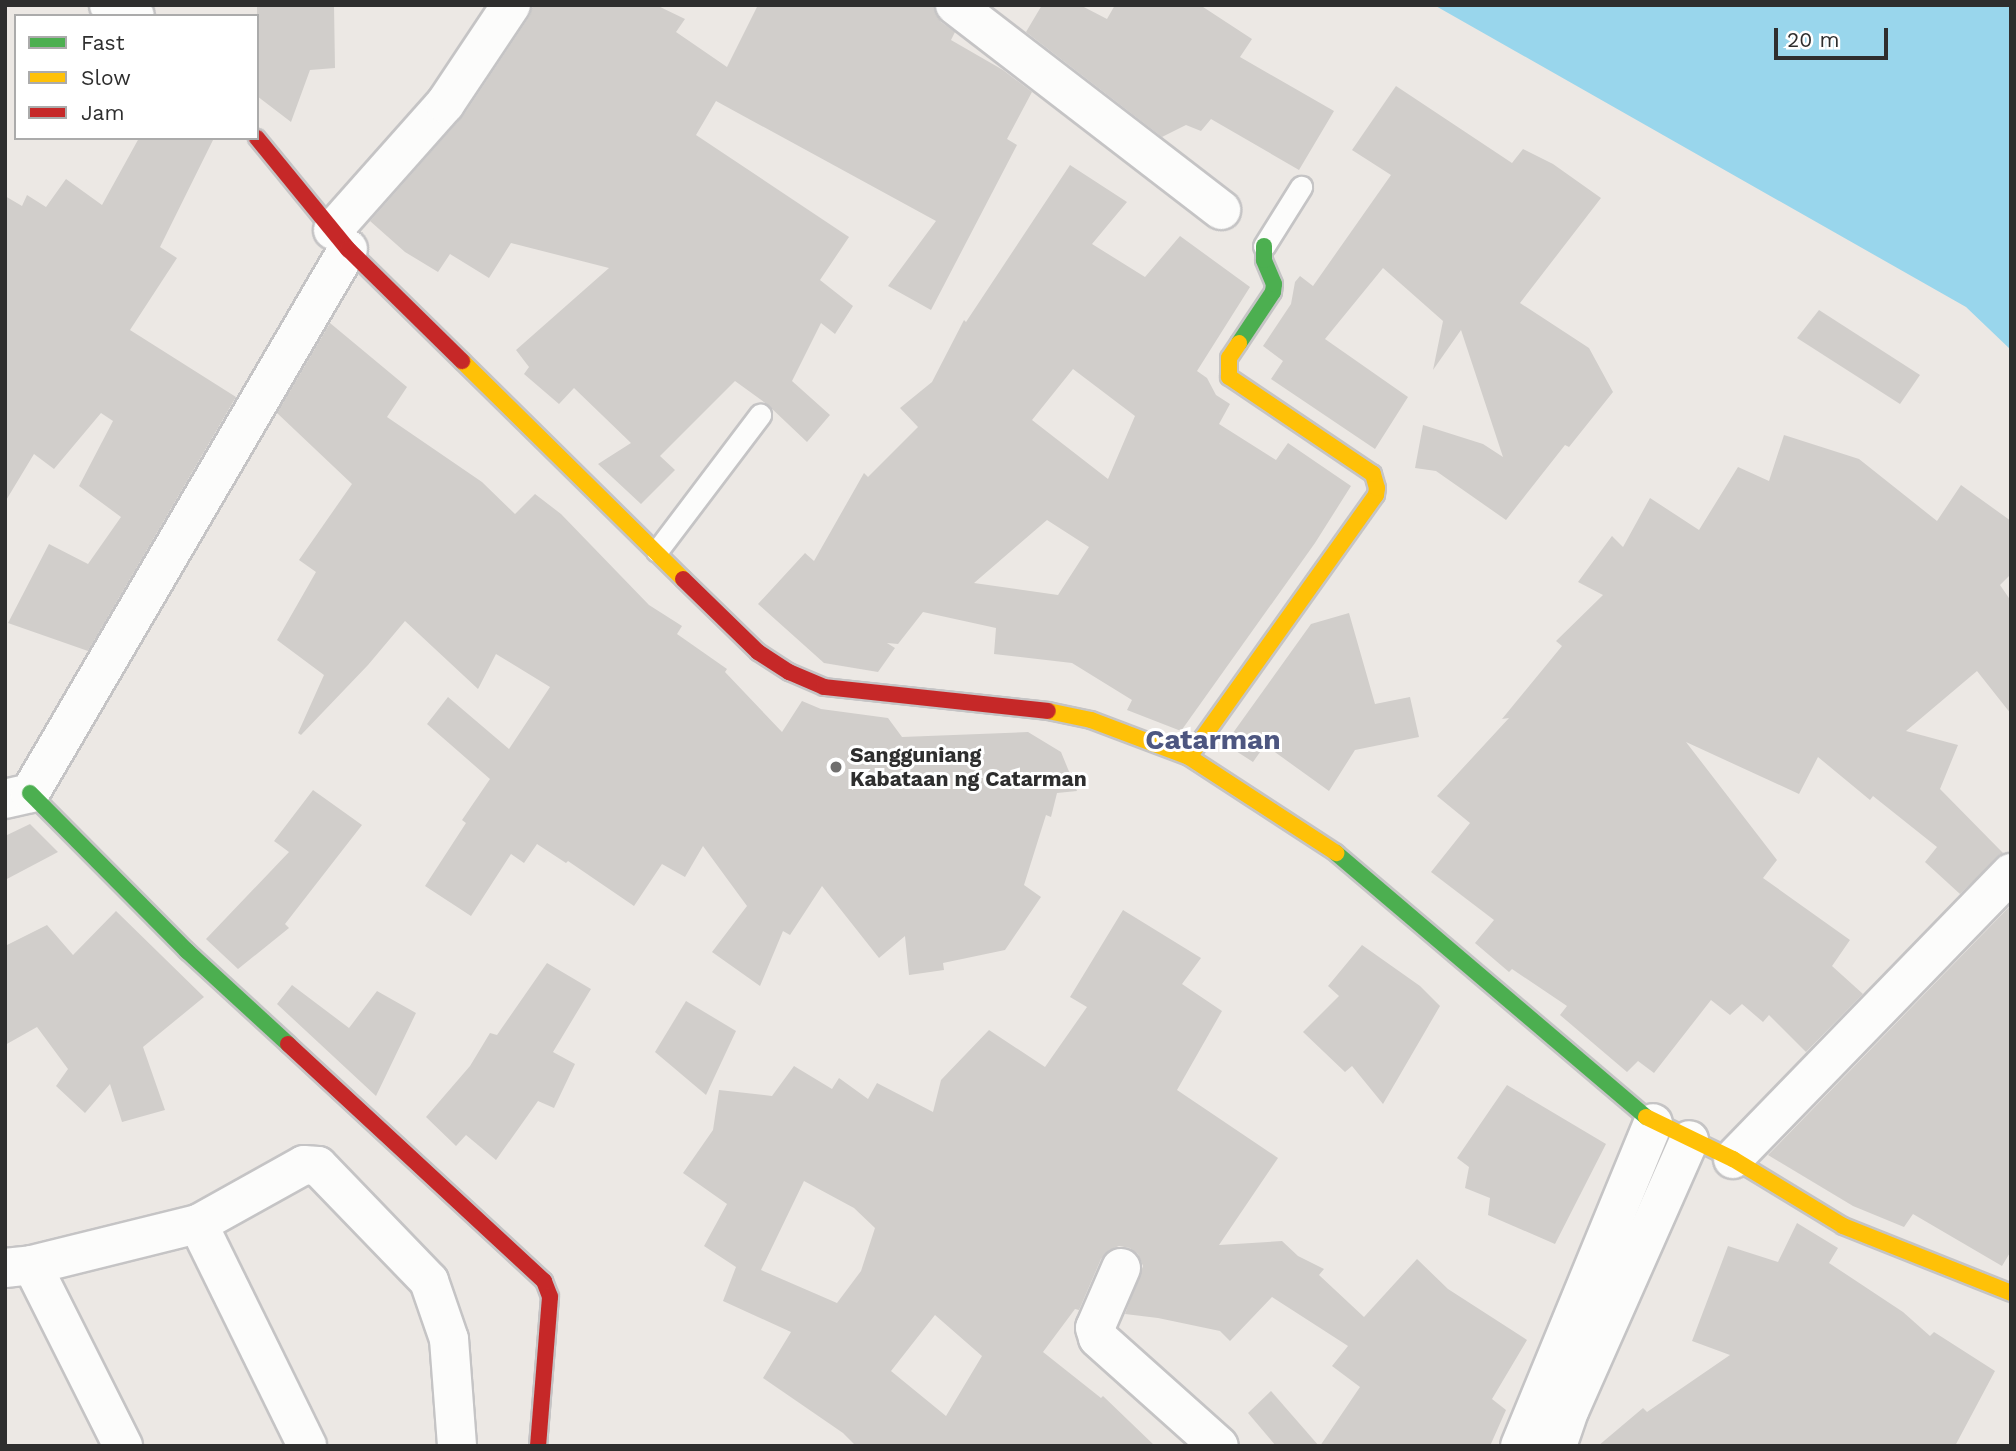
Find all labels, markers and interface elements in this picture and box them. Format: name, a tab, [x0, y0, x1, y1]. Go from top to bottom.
legend	[14, 14, 259, 140]
scale bar	[1778, 14, 1892, 58]
text: 20 m	[1787, 27, 1839, 52]
text: Fast	[81, 30, 125, 55]
text: Slow	[81, 65, 131, 90]
text: Jam	[81, 100, 124, 125]
district label: Catarman	[1145, 723, 1281, 757]
place label: Sangguniang Kabataan ng Catarman	[850, 742, 1087, 792]
marker: Sangguniang Kabataan ng Catarman	[828, 759, 844, 775]

